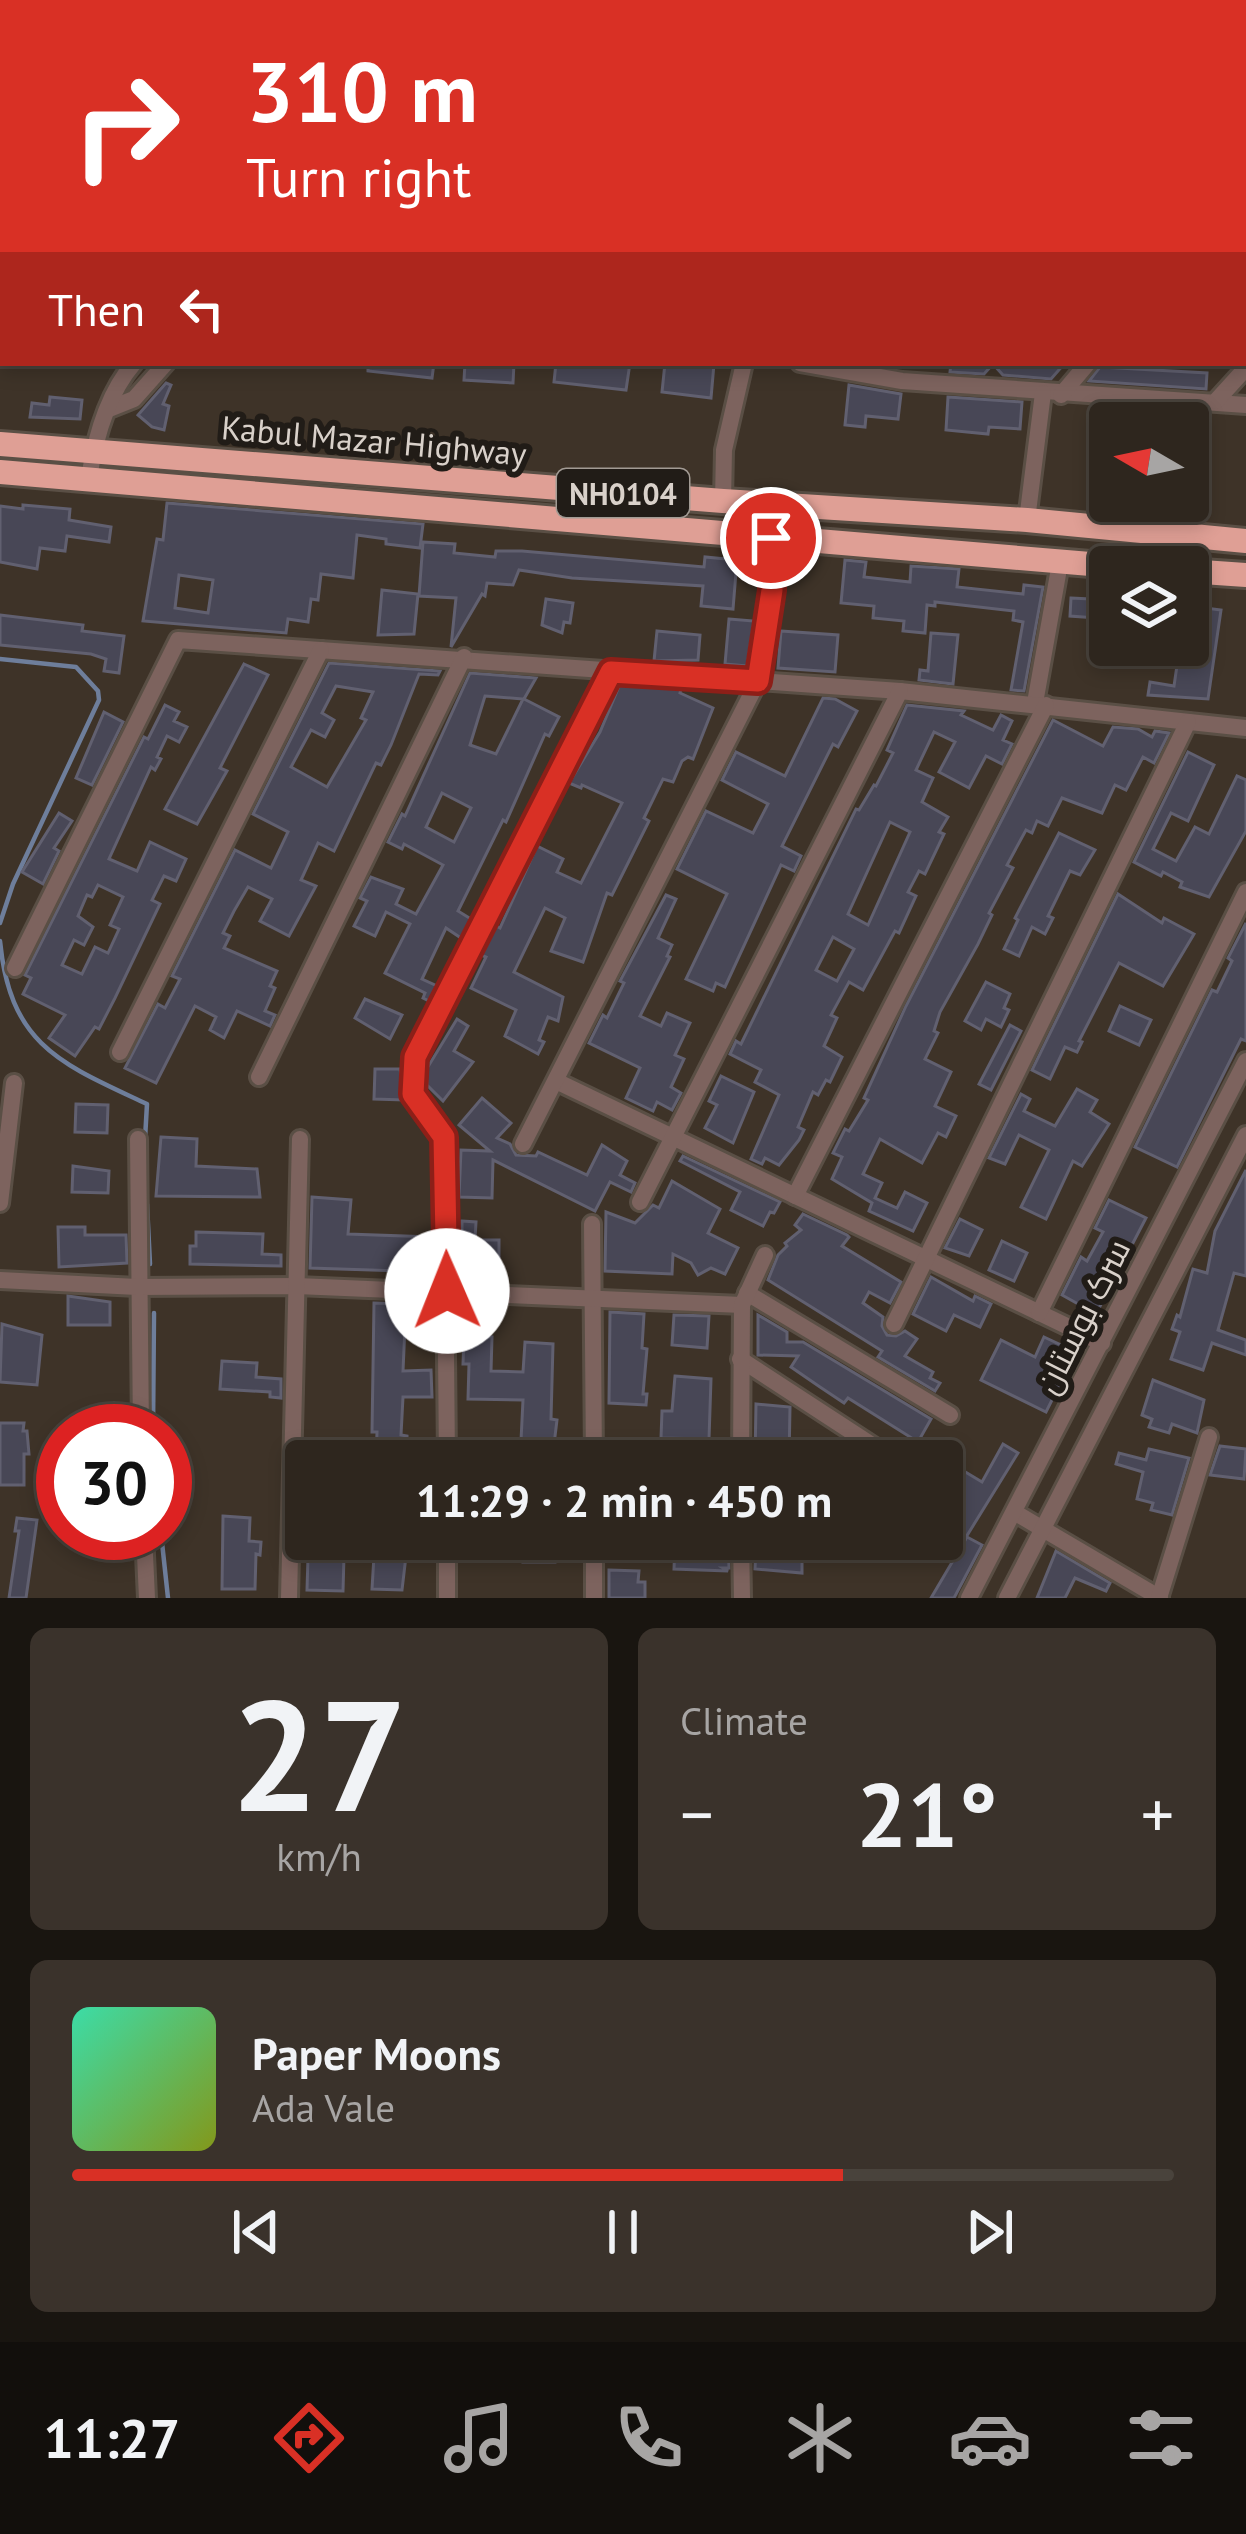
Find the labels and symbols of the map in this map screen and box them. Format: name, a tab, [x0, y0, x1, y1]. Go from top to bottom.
north arrow	[1089, 402, 1209, 522]
street label: Kabul Mazar Highway	[220, 405, 529, 475]
road number: NH0104	[557, 469, 689, 517]
pin	[720, 487, 822, 589]
position arrow	[384, 1228, 510, 1354]
street label: سرک بوستان	[1025, 1231, 1139, 1401]
speed limit sign: 30	[36, 1404, 192, 1560]

